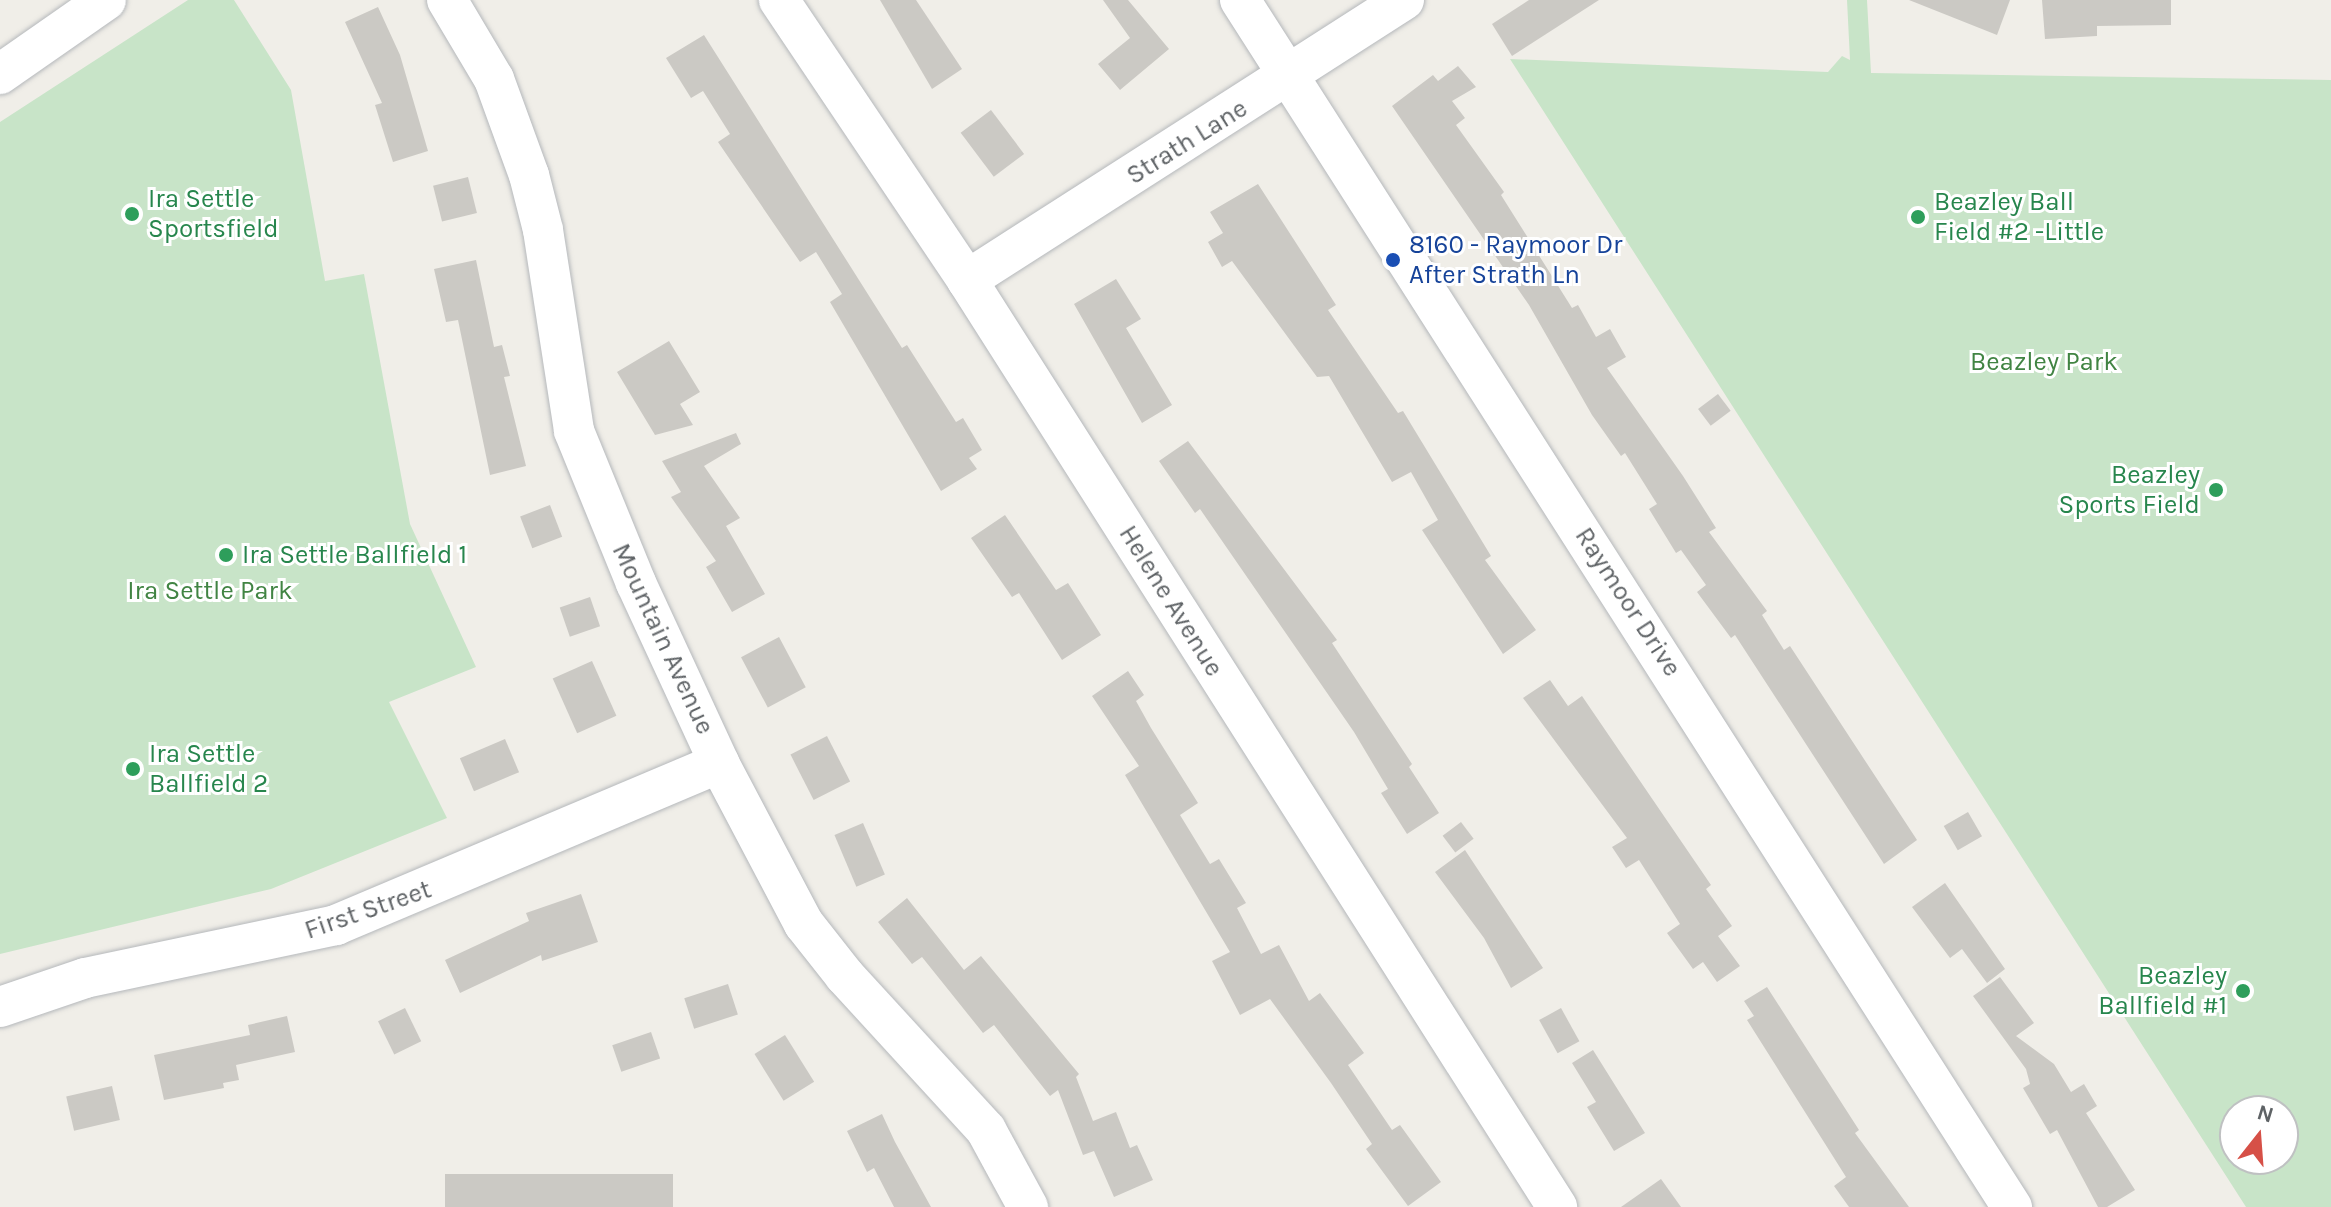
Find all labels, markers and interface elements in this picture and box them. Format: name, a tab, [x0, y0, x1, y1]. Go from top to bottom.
street label: Strath Lane	[1121, 93, 1253, 191]
place label: Ira Settle Sportsfield	[148, 183, 279, 244]
place label: Beazley Ball Field #2 -Little	[1934, 186, 2104, 248]
marker: Ira Settle Sportsfield	[123, 205, 141, 223]
marker: Beazley Ball Field #2 -Little	[1909, 208, 1927, 226]
place label: 8160 - Raymoor Dr After Strath Ln	[1409, 229, 1622, 290]
marker: 8160 - Raymoor Dr After Strath Ln	[1384, 251, 1402, 269]
park label: Beazley Park	[1970, 346, 2118, 378]
place label: Beazley Sports Field	[2058, 459, 2200, 520]
marker: Beazley Sports Field	[2207, 481, 2225, 499]
street label: Helene Avenue	[1112, 520, 1230, 682]
street label: Raymoor Drive	[1568, 522, 1688, 682]
place label: Ira Settle Ballfield 1	[242, 539, 467, 571]
street label: Mountain Avenue	[605, 539, 721, 739]
marker: Ira Settle Ballfield 1	[217, 546, 235, 564]
park label: Ira Settle Park	[127, 575, 293, 607]
place label: Ira Settle Ballfield 2	[149, 738, 268, 800]
marker: Ira Settle Ballfield 2	[124, 760, 142, 778]
street label: First Street	[301, 874, 435, 946]
place label: Beazley Ballfield #1	[2098, 960, 2227, 1022]
marker: Beazley Ballfield #1	[2234, 982, 2252, 1000]
north arrow	[2219, 1095, 2299, 1175]
text: N	[2254, 1099, 2277, 1129]

